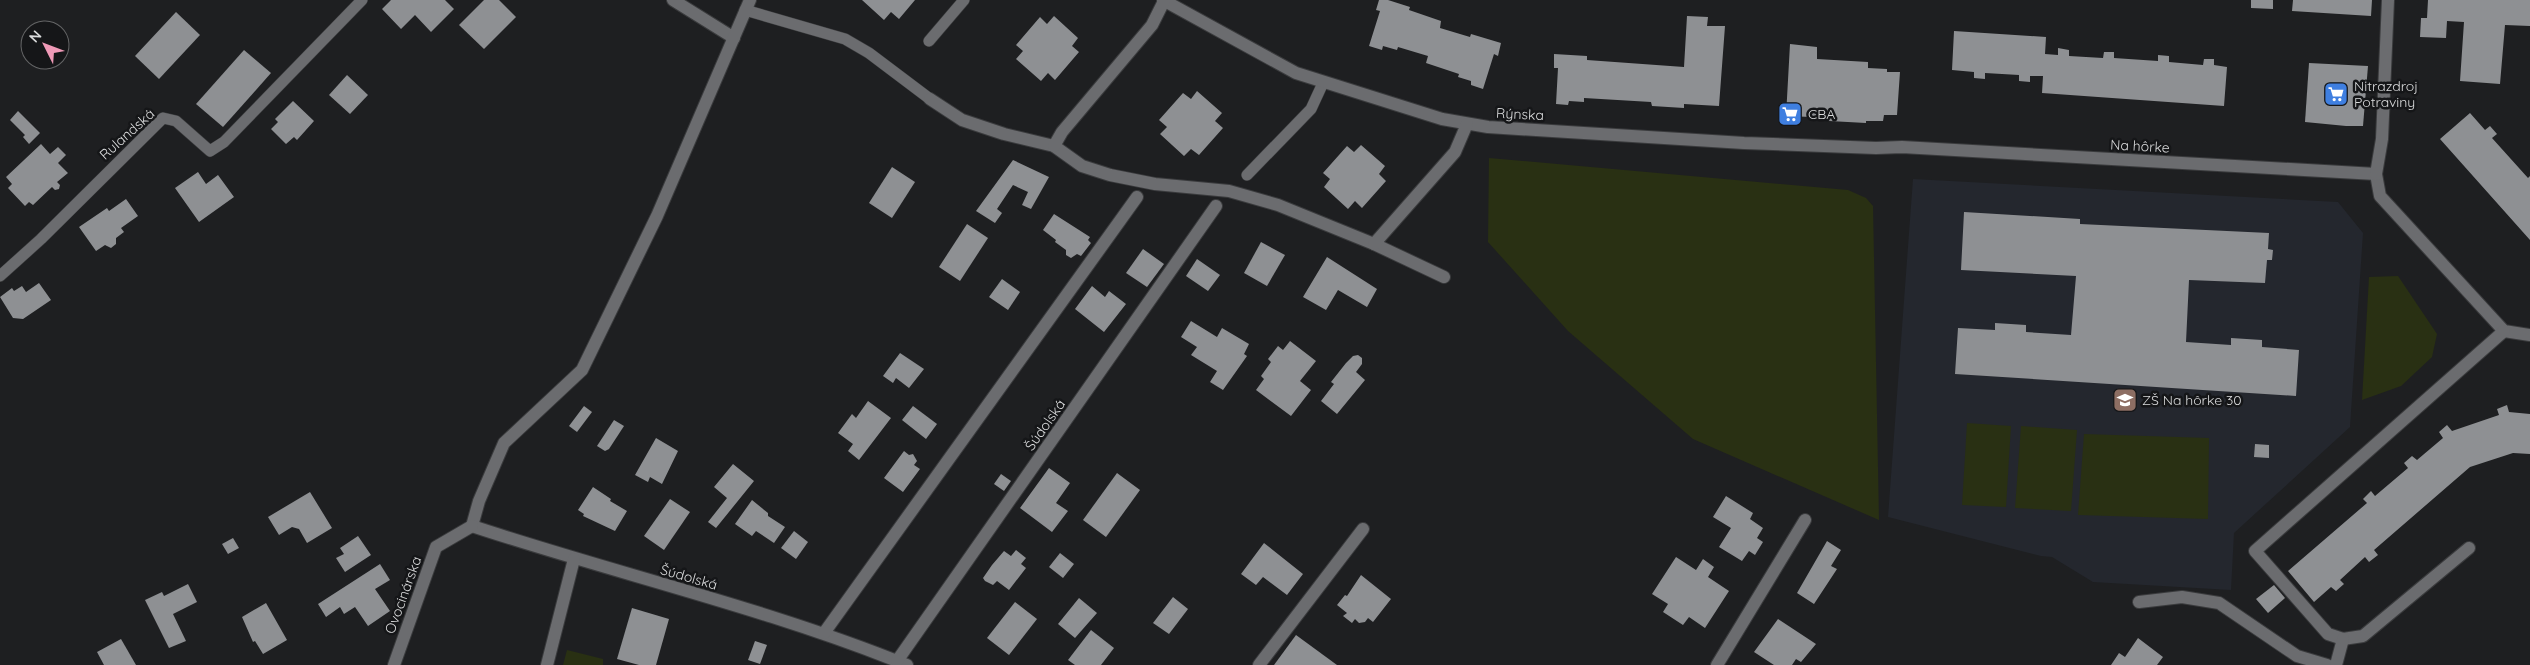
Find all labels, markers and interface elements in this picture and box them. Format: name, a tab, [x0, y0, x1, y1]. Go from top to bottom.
north arrow	[20, 20, 70, 70]
text: N	[25, 26, 45, 46]
place label: Nitrazdroj Potraviny	[2354, 77, 2418, 111]
supermarket icon: Nitrazdroj Potraviny	[2323, 81, 2349, 107]
supermarket icon: CBA	[1777, 101, 1803, 127]
street label: Rýnska	[1496, 104, 1544, 124]
street label: Rulandská	[96, 105, 158, 163]
place label: CBA	[1808, 105, 1835, 123]
street label: Na hôrke	[2110, 135, 2170, 157]
school or university icon: ZŠ Na hôrke 30	[2112, 387, 2138, 413]
place label: ZŠ Na hôrke 30	[2142, 391, 2242, 409]
street label: Šúdolská	[1021, 396, 1069, 454]
street label: Ovocinárska	[381, 554, 425, 636]
street label: Šúdolská	[658, 560, 720, 594]

